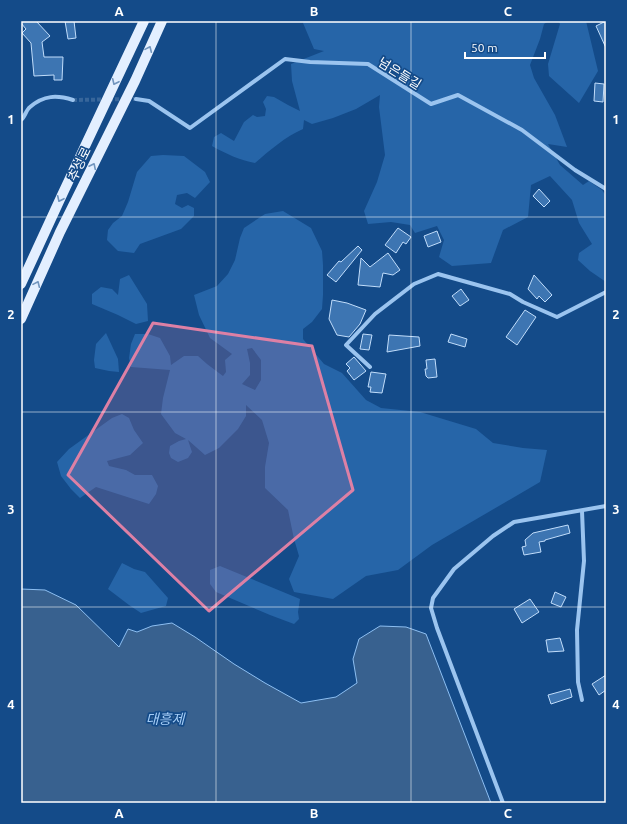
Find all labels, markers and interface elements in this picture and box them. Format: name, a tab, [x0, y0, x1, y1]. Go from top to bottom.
text: A	[114, 4, 124, 18]
text: B	[310, 4, 319, 18]
text: C	[504, 4, 513, 18]
scale bar	[465, 34, 545, 60]
text: 50 m	[471, 41, 498, 54]
one-way arrow	[145, 46, 153, 53]
street label: 넘은들길	[376, 54, 424, 92]
one-way arrow	[112, 77, 120, 85]
text: 1	[7, 112, 15, 126]
text: 1	[612, 112, 620, 126]
street label: 추성로	[65, 145, 93, 183]
one-way arrow	[88, 163, 96, 170]
one-way arrow	[57, 195, 65, 203]
one-way arrow	[32, 280, 40, 288]
text: 2	[7, 307, 15, 321]
text: 2	[612, 307, 620, 321]
text: 3	[7, 502, 15, 516]
text: 3	[612, 502, 620, 516]
text: 4	[7, 697, 15, 711]
text: 4	[612, 697, 620, 711]
water label: 대흥제	[146, 711, 186, 727]
text: A	[114, 806, 124, 820]
text: B	[310, 806, 319, 820]
text: C	[504, 806, 513, 820]

